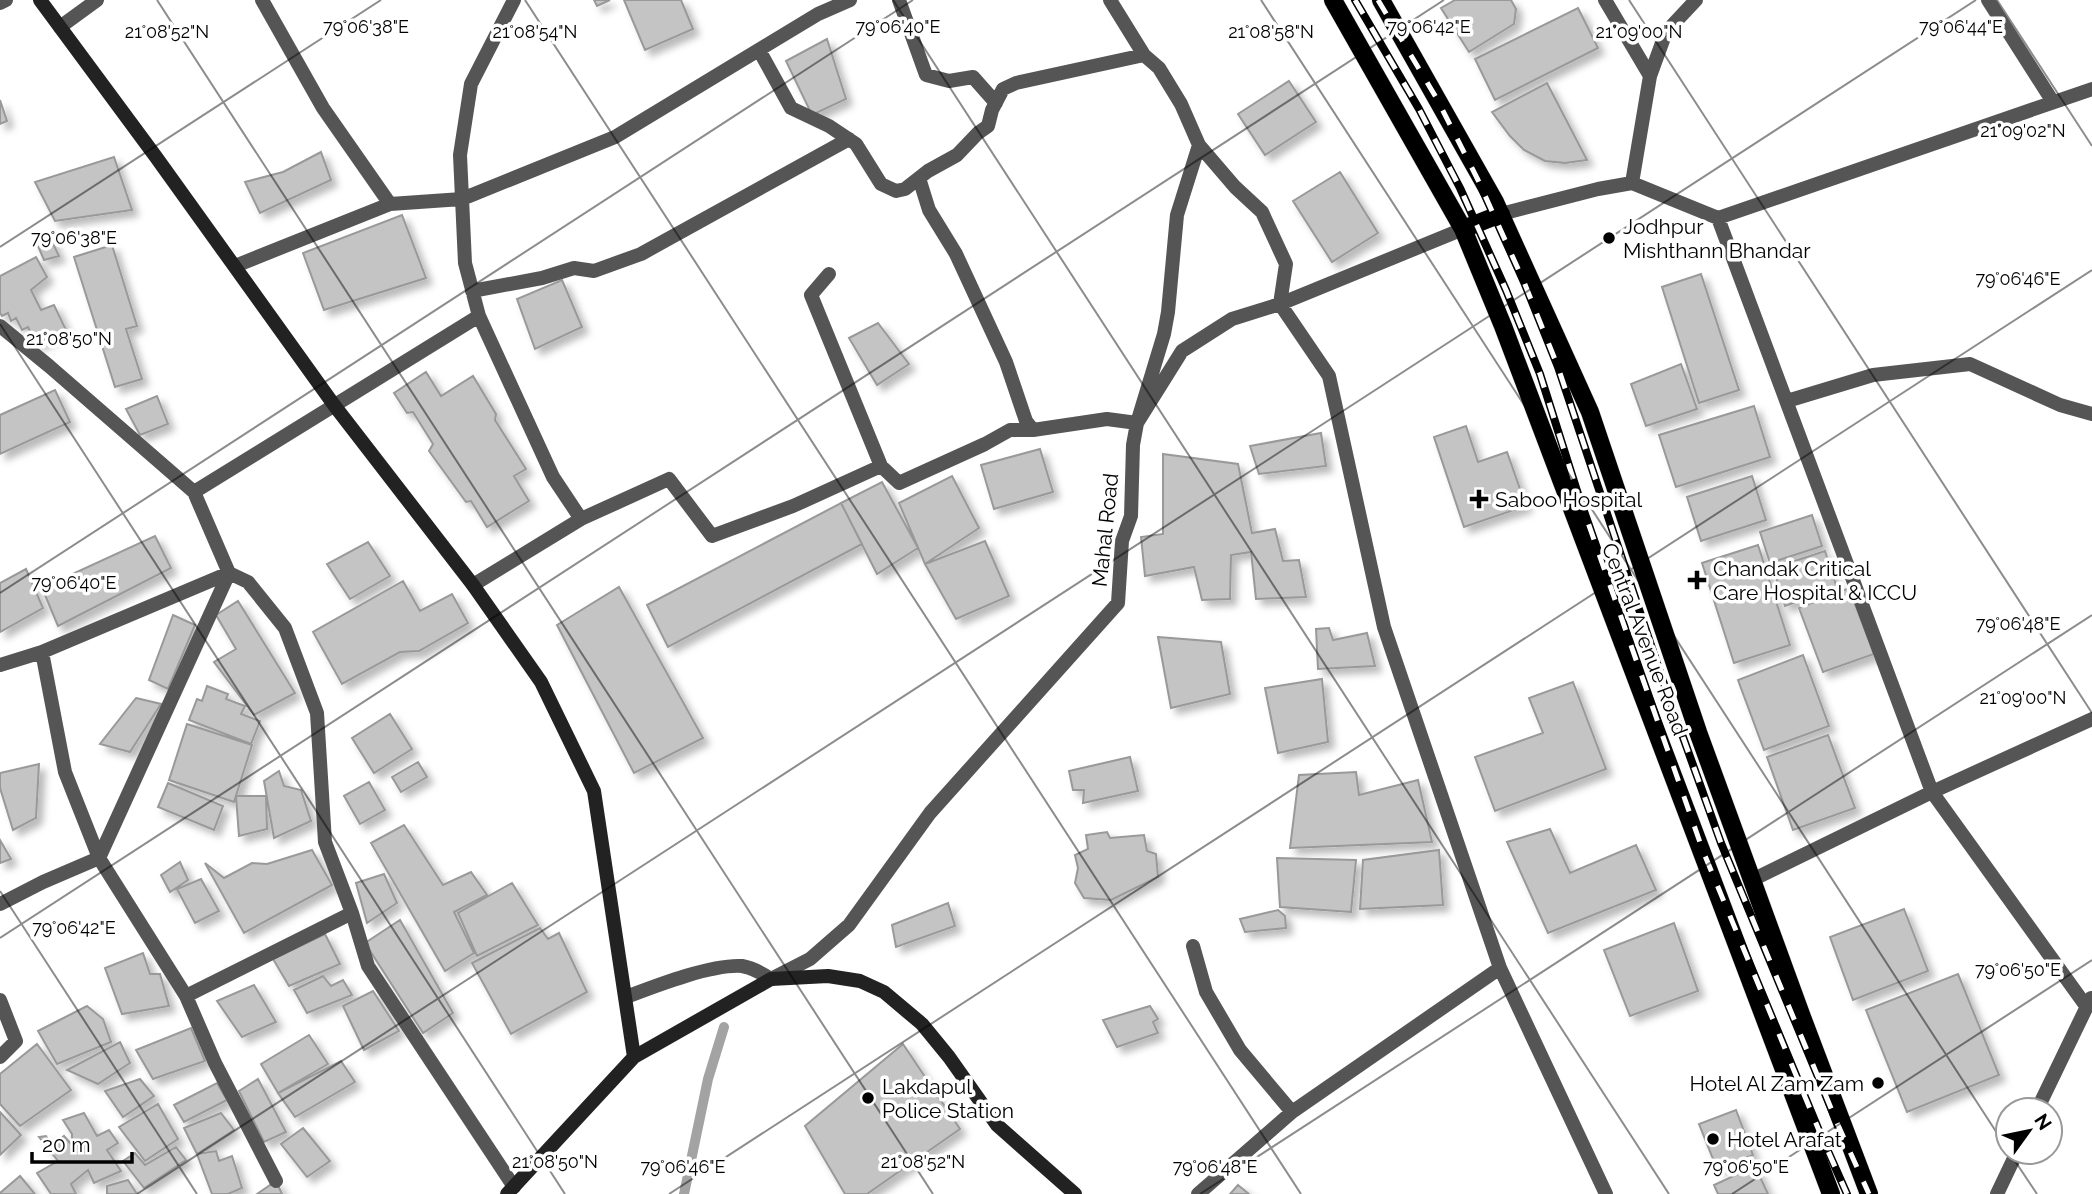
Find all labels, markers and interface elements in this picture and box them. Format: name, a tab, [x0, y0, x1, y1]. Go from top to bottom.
text: 79°06'38"E	[323, 16, 409, 37]
text: 79°06'40"E	[856, 16, 941, 37]
text: 79°06'42"E	[1387, 16, 1471, 37]
text: 79°06'44"E	[1919, 16, 2003, 37]
text: 21°08'52"N	[125, 21, 209, 42]
text: 21°08'54"N	[493, 21, 577, 42]
text: 21°08'58"N	[1228, 21, 1314, 42]
text: 21°09'00"N	[1596, 21, 1682, 42]
text: 21°09'02"N	[1980, 120, 2066, 141]
place label: Jodhpur Mishthann Bhandar	[1623, 214, 1811, 263]
text: 79°06'38"E	[31, 227, 117, 248]
marker: Jodhpur Mishthann Bhandar	[1601, 230, 1617, 246]
text: 79°06'46"E	[1976, 268, 2060, 289]
text: 21°08'50"N	[26, 328, 112, 349]
street label: Mahal Road	[1087, 472, 1123, 588]
place label: Saboo Hospital	[1495, 487, 1642, 512]
marker: Saboo Hospital	[1469, 489, 1489, 509]
street label: Central Avenue Road	[1597, 539, 1693, 739]
place label: Chandak Critical Care Hospital & ICCU	[1713, 556, 1917, 605]
marker: Chandak Critical Care Hospital & ICCU	[1687, 570, 1707, 590]
text: 79°06'40"E	[32, 572, 117, 593]
text: 79°06'48"E	[1976, 613, 2060, 634]
text: 21°09'00"N	[1980, 687, 2066, 708]
text: 79°06'42"E	[32, 917, 116, 938]
text: 79°06'50"E	[1975, 959, 2061, 980]
place label: Hotel Al Zam Zam	[1690, 1071, 1864, 1096]
place label: Lakdapul Police Station	[882, 1074, 1014, 1123]
marker: Hotel Al Zam Zam	[1870, 1075, 1886, 1091]
marker: Lakdapul Police Station	[860, 1090, 876, 1106]
north arrow	[1994, 1096, 2064, 1166]
text: N	[2030, 1110, 2056, 1134]
scale bar	[32, 1120, 131, 1164]
place label: Hotel Arafat	[1727, 1127, 1842, 1152]
marker: Hotel Arafat	[1705, 1131, 1721, 1147]
text: 20 m	[42, 1132, 90, 1157]
text: 21°08'50"N	[512, 1151, 598, 1172]
text: 21°08'52"N	[881, 1151, 965, 1172]
text: 79°06'46"E	[641, 1156, 725, 1177]
text: 79°06'48"E	[1173, 1156, 1257, 1177]
text: 79°06'50"E	[1703, 1156, 1789, 1177]

